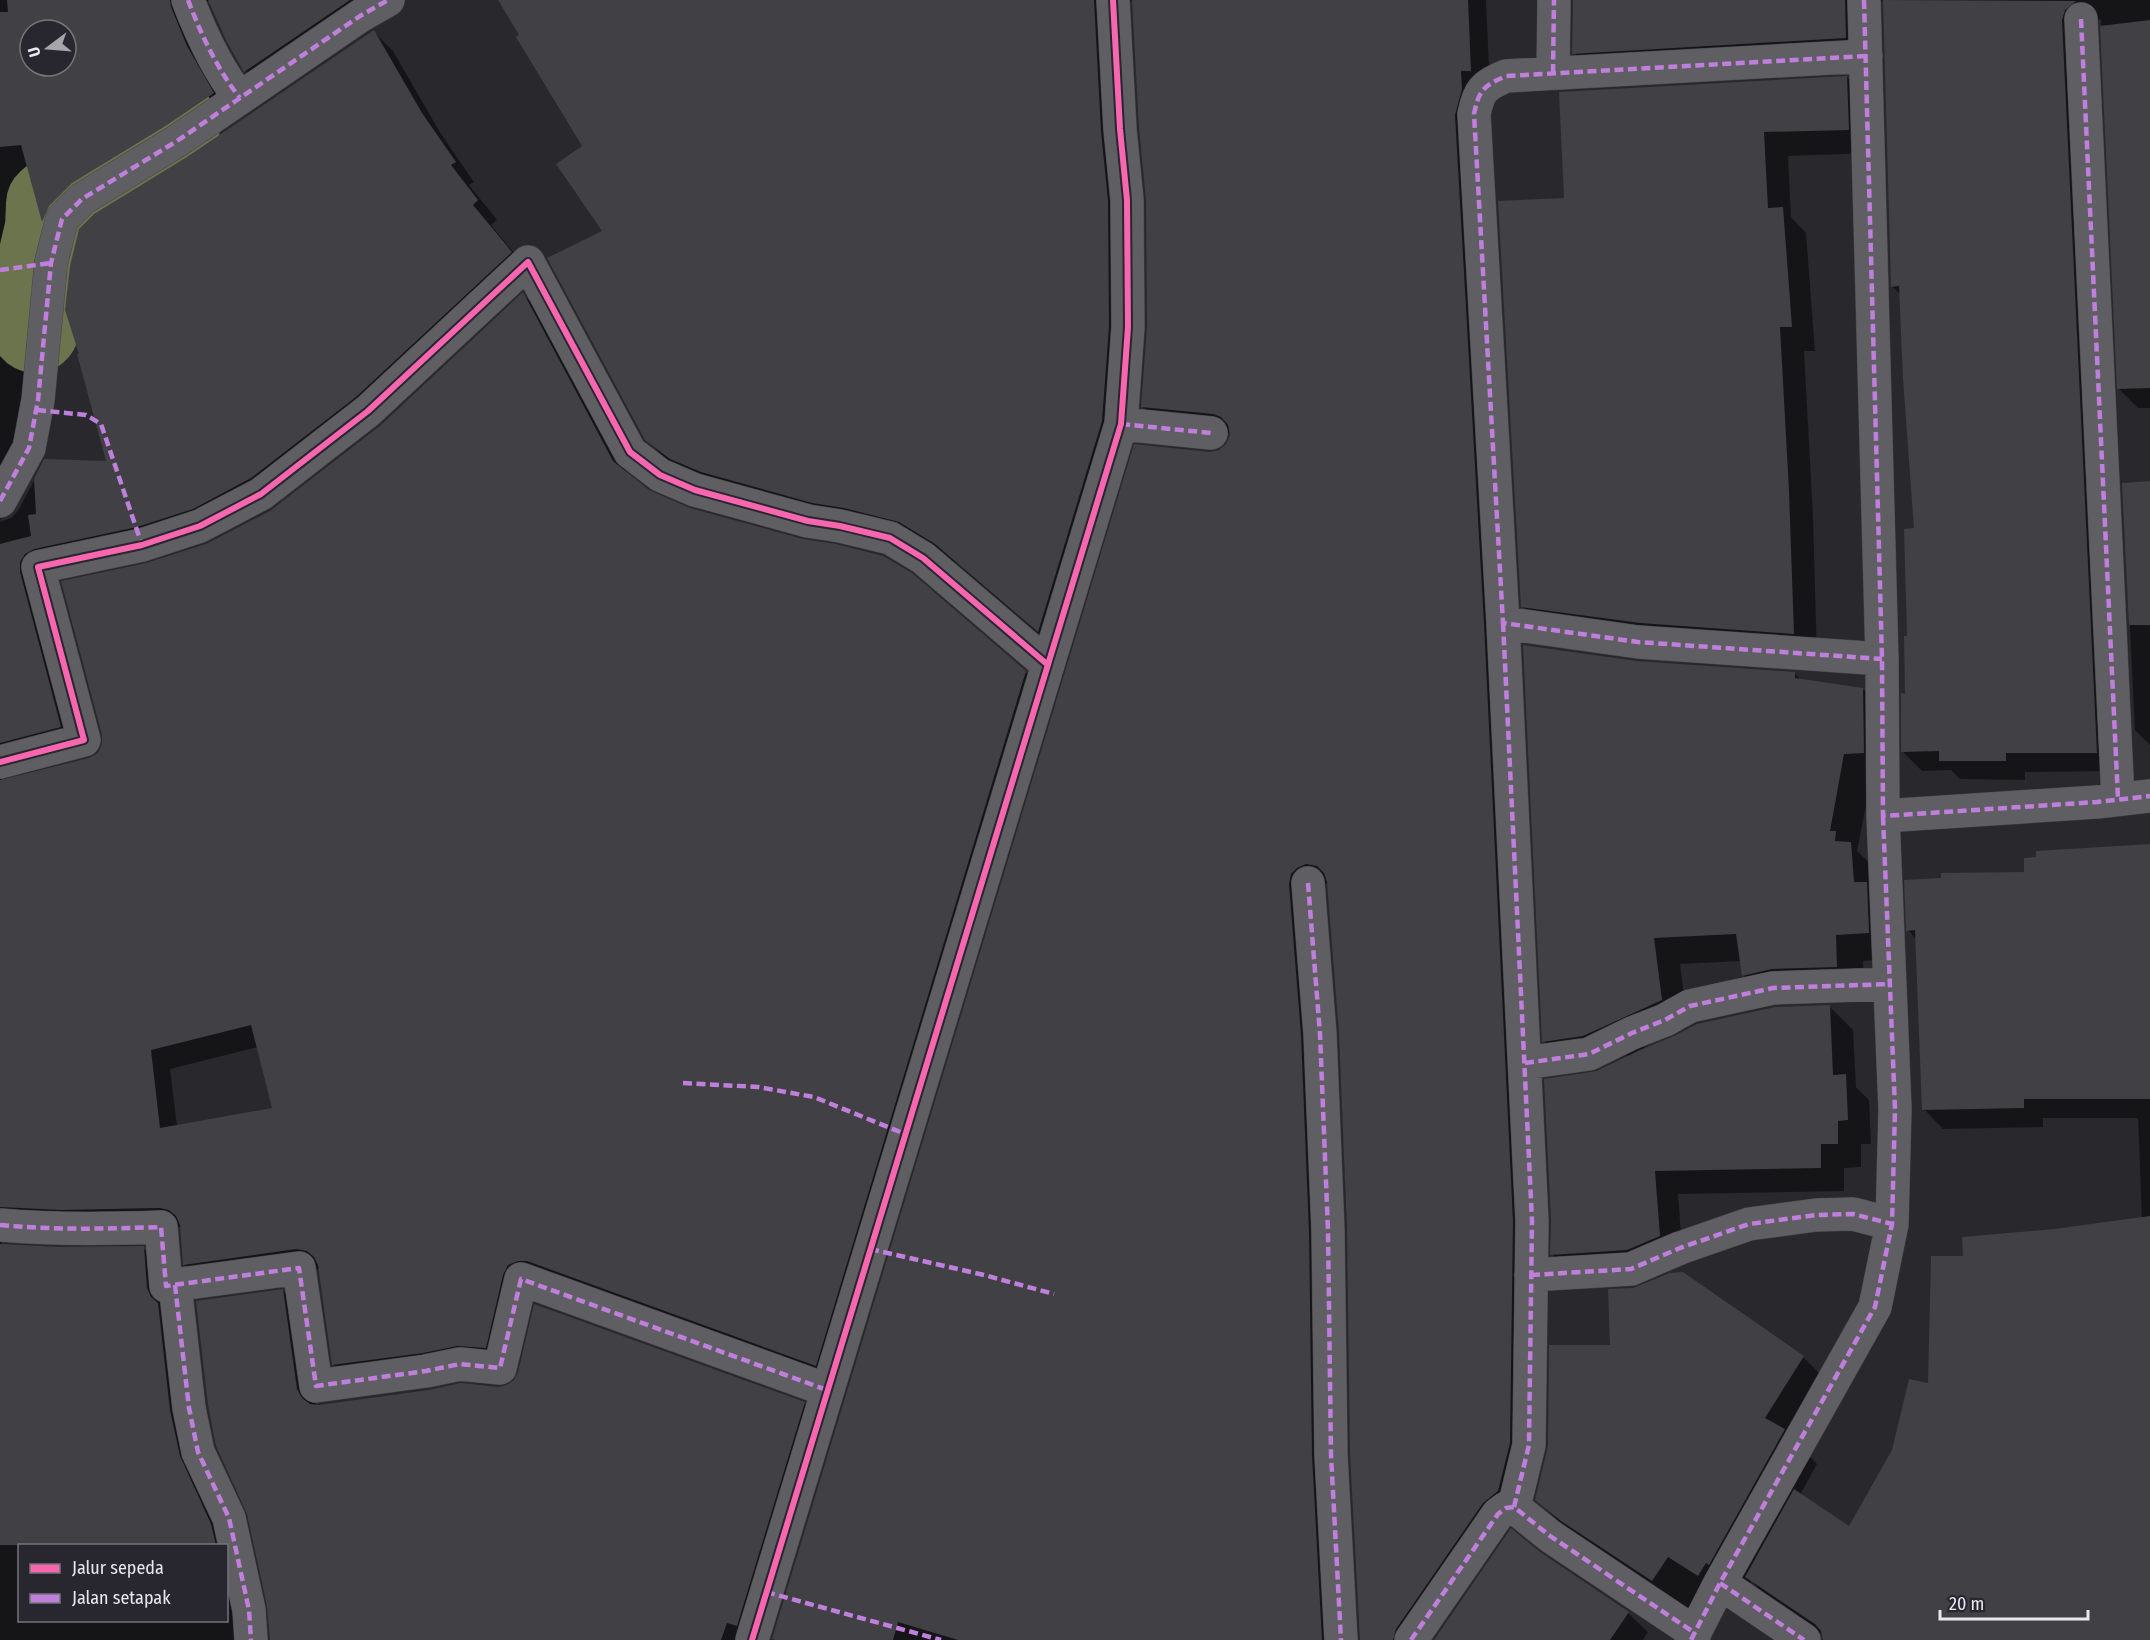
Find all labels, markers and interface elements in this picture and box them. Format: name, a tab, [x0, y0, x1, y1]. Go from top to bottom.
north arrow	[18, 18, 78, 78]
text: U	[24, 45, 44, 59]
legend	[18, 1544, 228, 1622]
text: Jalur sepeda	[72, 1557, 164, 1579]
scale bar	[1940, 1583, 2088, 1621]
text: Jalan setapak	[72, 1587, 171, 1609]
text: 20 m	[1949, 1593, 1984, 1615]

